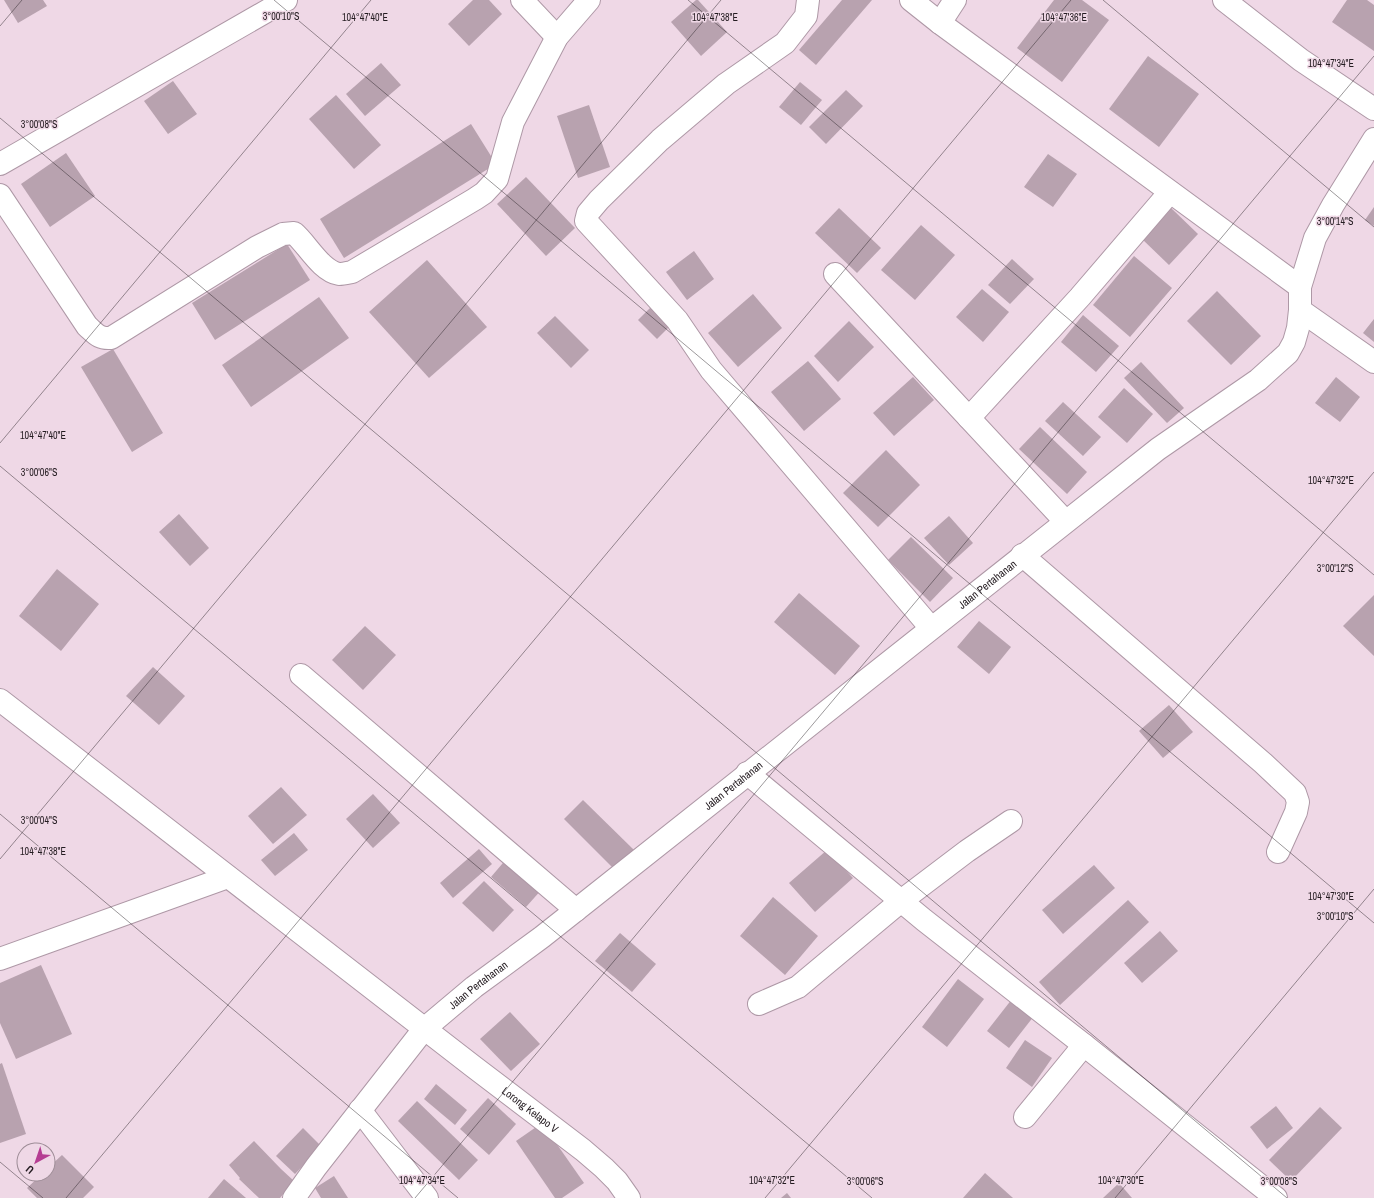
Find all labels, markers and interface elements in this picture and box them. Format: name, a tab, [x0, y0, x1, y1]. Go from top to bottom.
text: 3°00'10"S	[263, 10, 300, 23]
text: 104°47'40"E	[342, 11, 388, 24]
text: 104°47'38"E	[692, 11, 738, 24]
text: 104°47'36"E	[1041, 11, 1087, 24]
text: 104°47'34"E	[1308, 57, 1354, 70]
text: 3°00'08"S	[21, 118, 58, 131]
text: 3°00'14"S	[1317, 215, 1354, 228]
text: 104°47'40"E	[20, 429, 66, 442]
text: 3°00'06"S	[21, 466, 58, 479]
text: 104°47'32"E	[1308, 474, 1354, 487]
street label: Jalan Pertahanan	[955, 557, 1019, 612]
text: 3°00'12"S	[1317, 562, 1354, 575]
street label: Jalan Pertahanan	[701, 758, 765, 813]
text: 3°00'04"S	[21, 814, 58, 827]
text: 104°47'38"E	[20, 845, 66, 858]
text: 104°47'30"E	[1308, 890, 1354, 903]
text: 3°00'10"S	[1317, 910, 1354, 923]
street label: Jalan Pertahanan	[446, 958, 510, 1012]
street label: Lorong Kelapo V	[499, 1084, 561, 1136]
north arrow	[16, 1142, 56, 1182]
text: U	[23, 1162, 37, 1177]
text: 104°47'34"E	[399, 1174, 445, 1187]
text: 104°47'32"E	[749, 1174, 795, 1187]
text: 104°47'30"E	[1098, 1174, 1144, 1187]
text: 3°00'06"S	[847, 1175, 884, 1188]
text: 3°00'08"S	[1261, 1175, 1298, 1188]

